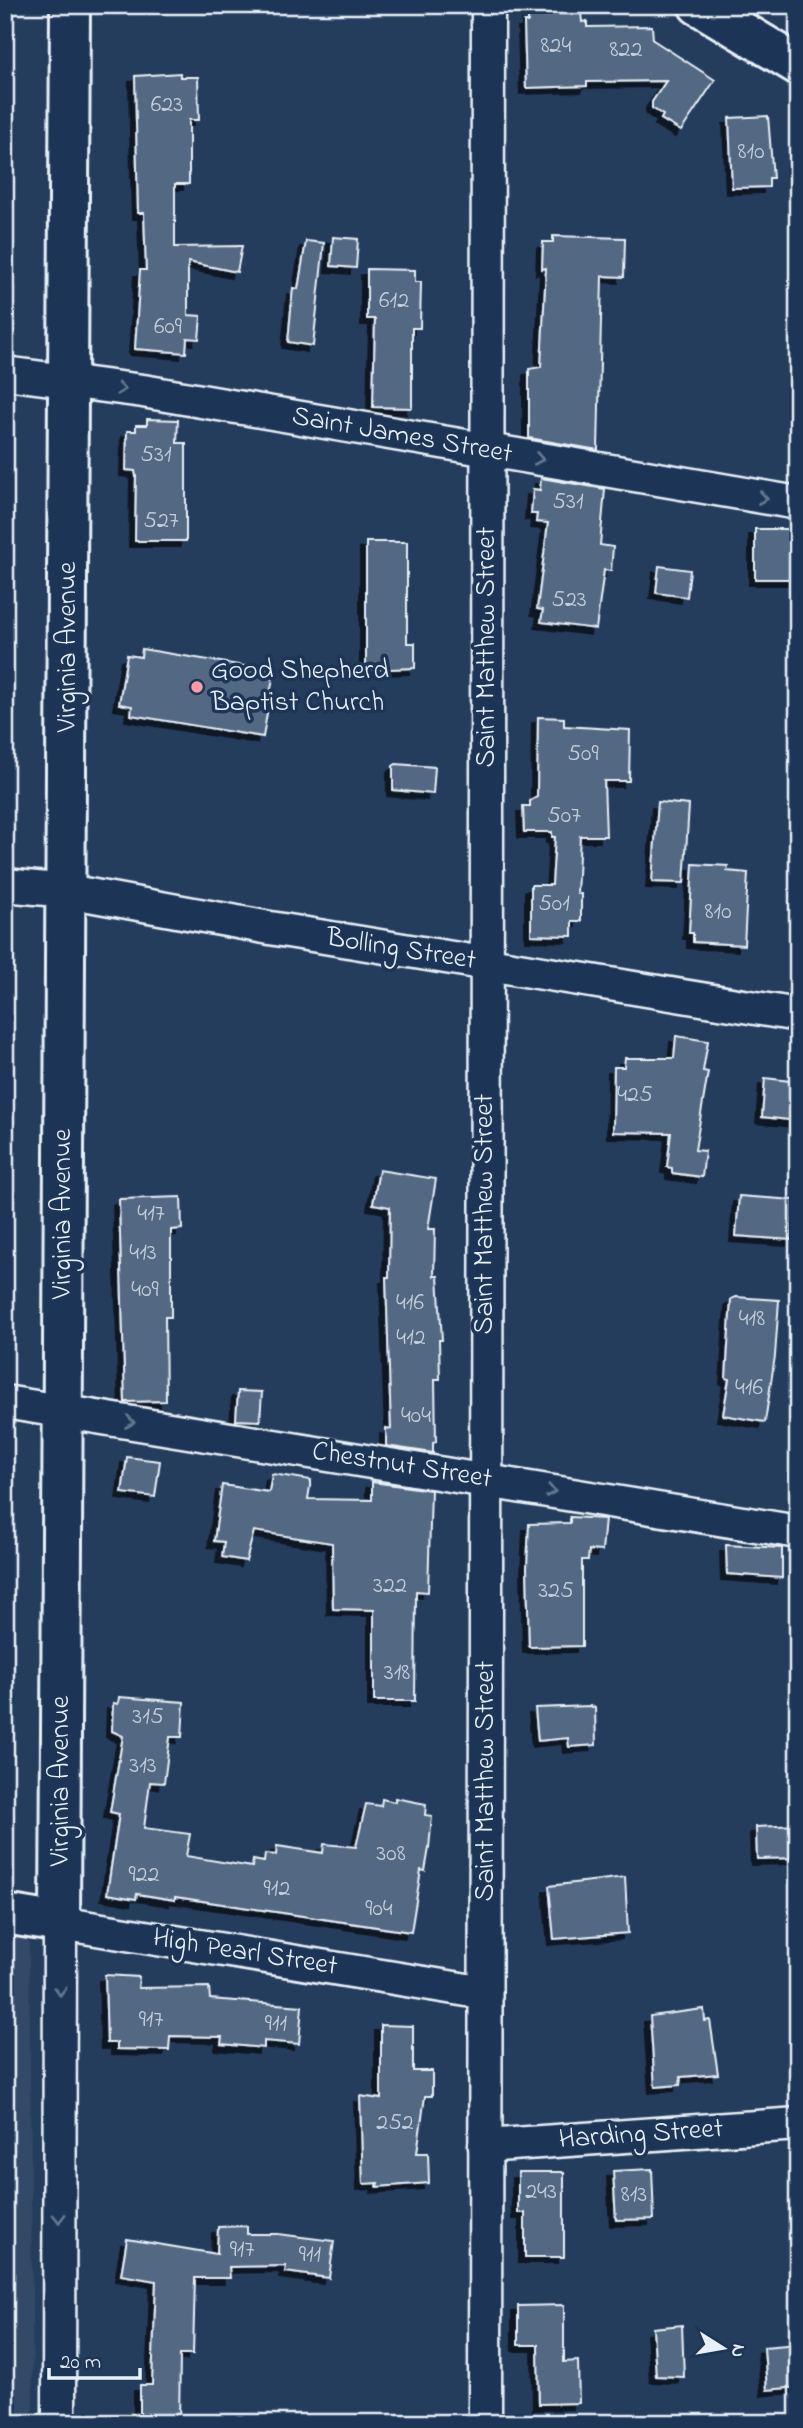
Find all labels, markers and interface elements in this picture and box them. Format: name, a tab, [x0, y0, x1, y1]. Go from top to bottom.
house number: 824	[541, 29, 572, 64]
house number: 822	[610, 33, 642, 68]
house number: 623	[151, 88, 183, 123]
house number: 810	[738, 135, 765, 170]
house number: 612	[379, 284, 409, 319]
house number: 609	[154, 310, 183, 345]
one-way arrow	[116, 381, 127, 396]
street label: Saint James Street	[289, 396, 515, 476]
house number: 531	[140, 438, 172, 473]
one-way arrow	[533, 451, 545, 466]
house number: 531	[552, 485, 584, 520]
one-way arrow	[757, 490, 769, 505]
house number: 527	[143, 504, 179, 539]
street label: Saint Matthew Street	[467, 526, 508, 768]
street label: Virginia Avenue	[48, 561, 89, 733]
house number: 523	[551, 583, 587, 618]
place label: Good Shepherd Baptist Church	[210, 651, 389, 724]
marker: Good Shepherd Baptist Church	[189, 679, 205, 695]
house number: 509	[567, 737, 599, 772]
house number: 507	[547, 799, 581, 834]
house number: 501	[538, 887, 570, 922]
house number: 810	[705, 895, 732, 930]
street label: Bolling Street	[322, 918, 479, 982]
house number: 425	[617, 1078, 653, 1113]
street label: Saint Matthew Street	[465, 1093, 506, 1335]
street label: Virginia Avenue	[43, 1128, 84, 1300]
house number: 417	[137, 1197, 165, 1232]
house number: 413	[129, 1236, 157, 1271]
house number: 409	[131, 1273, 160, 1308]
house number: 416	[396, 1286, 424, 1321]
house number: 418	[739, 1302, 765, 1337]
house number: 412	[396, 1321, 426, 1356]
house number: 416	[735, 1371, 763, 1406]
house number: 404	[401, 1399, 431, 1434]
one-way arrow	[124, 1414, 136, 1429]
street label: Chestnut Street	[309, 1432, 495, 1500]
one-way arrow	[545, 1483, 557, 1498]
house number: 322	[373, 1569, 407, 1604]
house number: 325	[538, 1574, 574, 1609]
house number: 318	[384, 1656, 410, 1691]
street label: Saint Matthew Street	[466, 1660, 507, 1902]
street label: Virginia Avenue	[41, 1695, 82, 1867]
house number: 315	[132, 1700, 164, 1735]
house number: 313	[129, 1749, 157, 1784]
house number: 308	[376, 1837, 406, 1872]
house number: 922	[128, 1858, 160, 1893]
house number: 912	[264, 1872, 290, 1907]
house number: 904	[365, 1892, 393, 1927]
street label: High Pearl Street	[150, 1918, 340, 1988]
one-way arrow	[52, 1986, 67, 1997]
house number: 917	[139, 2003, 163, 2038]
house number: 911	[265, 2007, 288, 2042]
house number: 252	[376, 2106, 414, 2141]
street label: Harding Street	[557, 2109, 725, 2161]
house number: 243	[525, 2175, 557, 2210]
house number: 813	[621, 2178, 647, 2213]
one-way arrow	[51, 2214, 67, 2224]
house number: 917	[230, 2233, 254, 2268]
house number: 911	[299, 2238, 322, 2273]
north arrow	[688, 2312, 758, 2382]
scale bar	[49, 2337, 140, 2381]
text: N	[723, 2342, 752, 2360]
text: 20 m	[60, 2348, 101, 2378]

